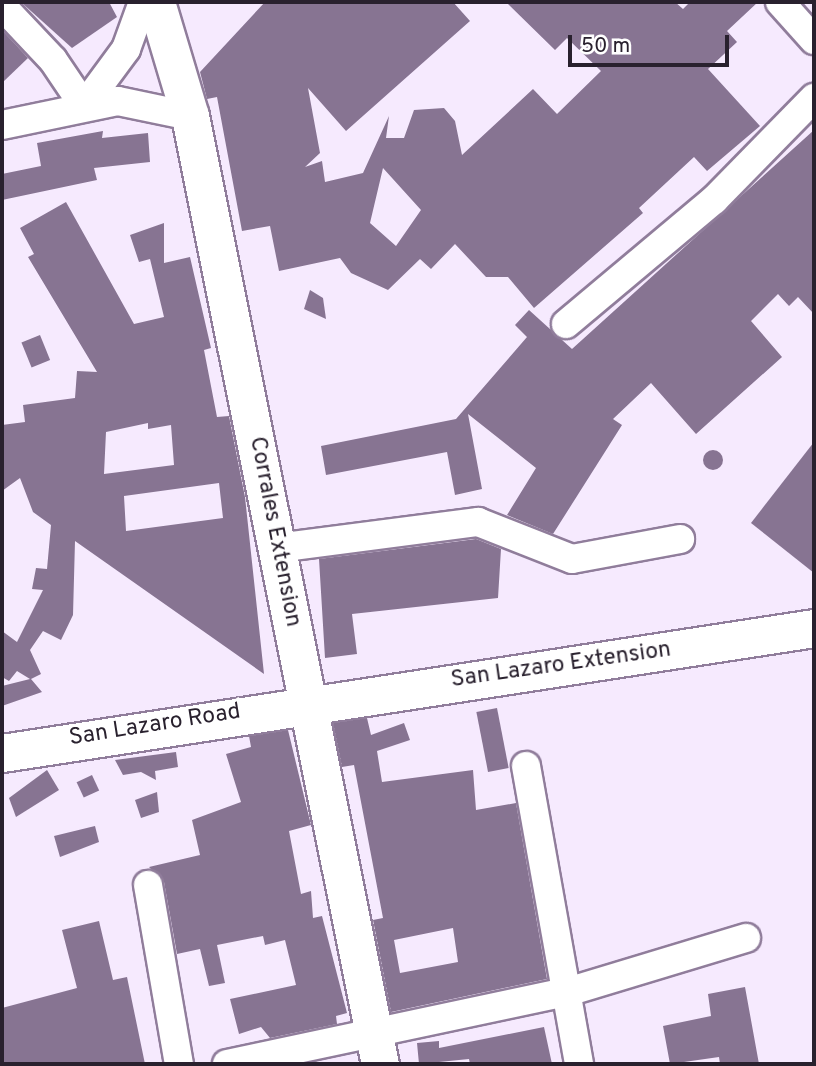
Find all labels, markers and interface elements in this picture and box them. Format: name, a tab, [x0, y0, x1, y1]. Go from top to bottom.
scale bar	[571, 21, 732, 65]
text: 50 m	[581, 33, 630, 60]
street label: Corrales Extension	[242, 435, 306, 629]
street label: San Lazaro Extension	[449, 637, 673, 695]
street label: San Lazaro Road	[67, 699, 243, 753]

